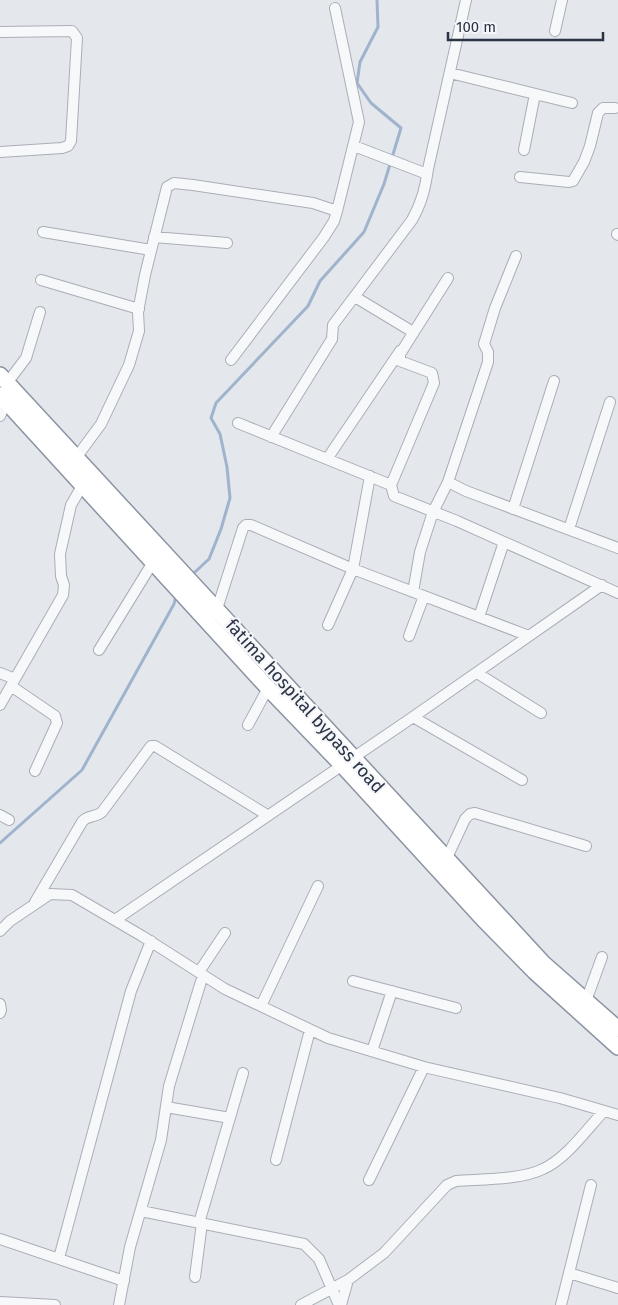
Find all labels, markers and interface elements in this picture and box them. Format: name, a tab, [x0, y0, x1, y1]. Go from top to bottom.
scale bar	[448, 10, 603, 42]
text: 100 m	[456, 18, 496, 36]
street label: fatima hospital bypass road	[221, 614, 389, 798]

